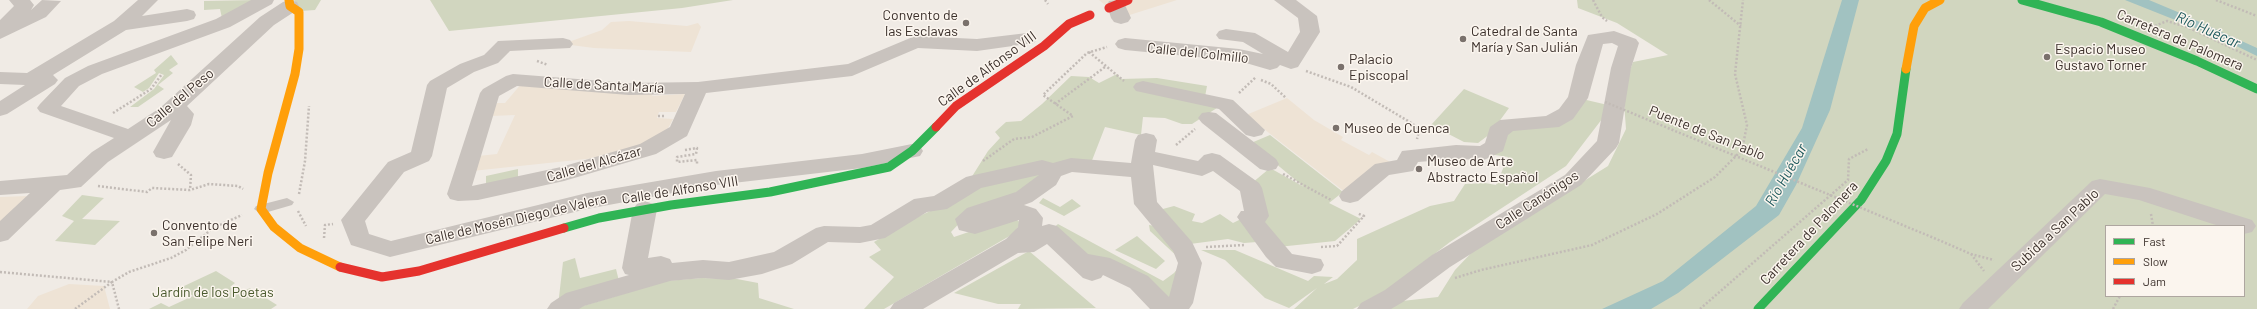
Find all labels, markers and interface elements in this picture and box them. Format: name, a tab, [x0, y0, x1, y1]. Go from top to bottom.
street label: Carretera de Palomera	[2114, 6, 2246, 74]
place label: Convento de las Esclavas	[883, 7, 958, 40]
water label: Río Huécar	[2173, 8, 2243, 52]
marker: Convento de las Esclavas	[961, 18, 971, 28]
place label: Catedral de Santa María y San Julián	[1471, 23, 1578, 56]
street label: Calle de Alfonso VIII	[934, 28, 1040, 110]
marker: Catedral de Santa María y San Julián	[1458, 34, 1468, 44]
street label: Calle del Colmillo	[1146, 39, 1250, 67]
place label: Espacio Museo Gustavo Torner	[2055, 41, 2147, 74]
place label: Palacio Episcopal	[1349, 51, 1408, 84]
marker: Espacio Museo Gustavo Torner	[2042, 52, 2052, 62]
marker: Palacio Episcopal	[1336, 62, 1346, 72]
street label: Calle del Peso	[143, 65, 217, 131]
street label: Calle de Santa María	[543, 73, 665, 97]
street label: Puente de San Pablo	[1647, 102, 1767, 164]
place label: Museo de Cuenca	[1344, 120, 1449, 136]
marker: Museo de Cuenca	[1331, 123, 1341, 133]
water label: Río Huécar	[1761, 141, 1811, 209]
street label: Calle del Alcázar	[545, 142, 643, 186]
place label: Museo de Arte Abstracto Español	[1427, 153, 1538, 186]
marker: Museo de Arte Abstracto Español	[1414, 164, 1424, 174]
street label: Calle Canónigos	[1492, 167, 1582, 233]
street label: Calle de Alfonso VIII	[621, 172, 739, 208]
street label: Carretera de Palomera	[1757, 178, 1861, 288]
street label: Subida a San Pablo	[2008, 185, 2102, 275]
street label: Calle de Mosén Diego de Valera	[424, 190, 608, 248]
place label: Convento de San Felipe Neri	[162, 217, 253, 250]
legend	[2105, 225, 2245, 297]
marker: Convento de San Felipe Neri	[149, 228, 159, 238]
text: Fast	[2143, 234, 2166, 248]
text: Slow	[2143, 254, 2168, 268]
text: Jam	[2143, 274, 2166, 288]
park label: Jardín de los Poetas	[152, 284, 274, 300]

